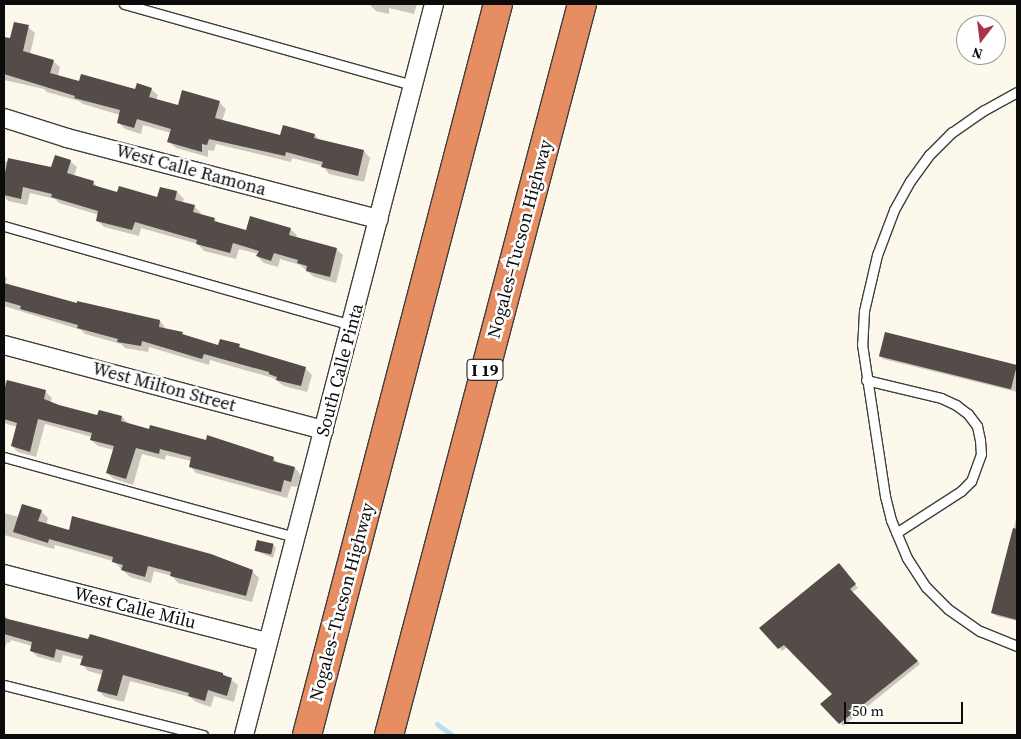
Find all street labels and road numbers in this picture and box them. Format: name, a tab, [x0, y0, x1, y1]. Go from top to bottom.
street label: Nogales–Tucson Highway	[483, 137, 557, 341]
street label: West Calle Ramona	[114, 140, 268, 200]
street label: South Calle Pinta	[312, 301, 368, 439]
road number: I 19	[466, 356, 504, 384]
street label: West Milton Street	[90, 357, 238, 417]
street label: Nogales–Tucson Highway	[305, 500, 379, 704]
street label: West Calle Milu	[72, 582, 198, 634]

